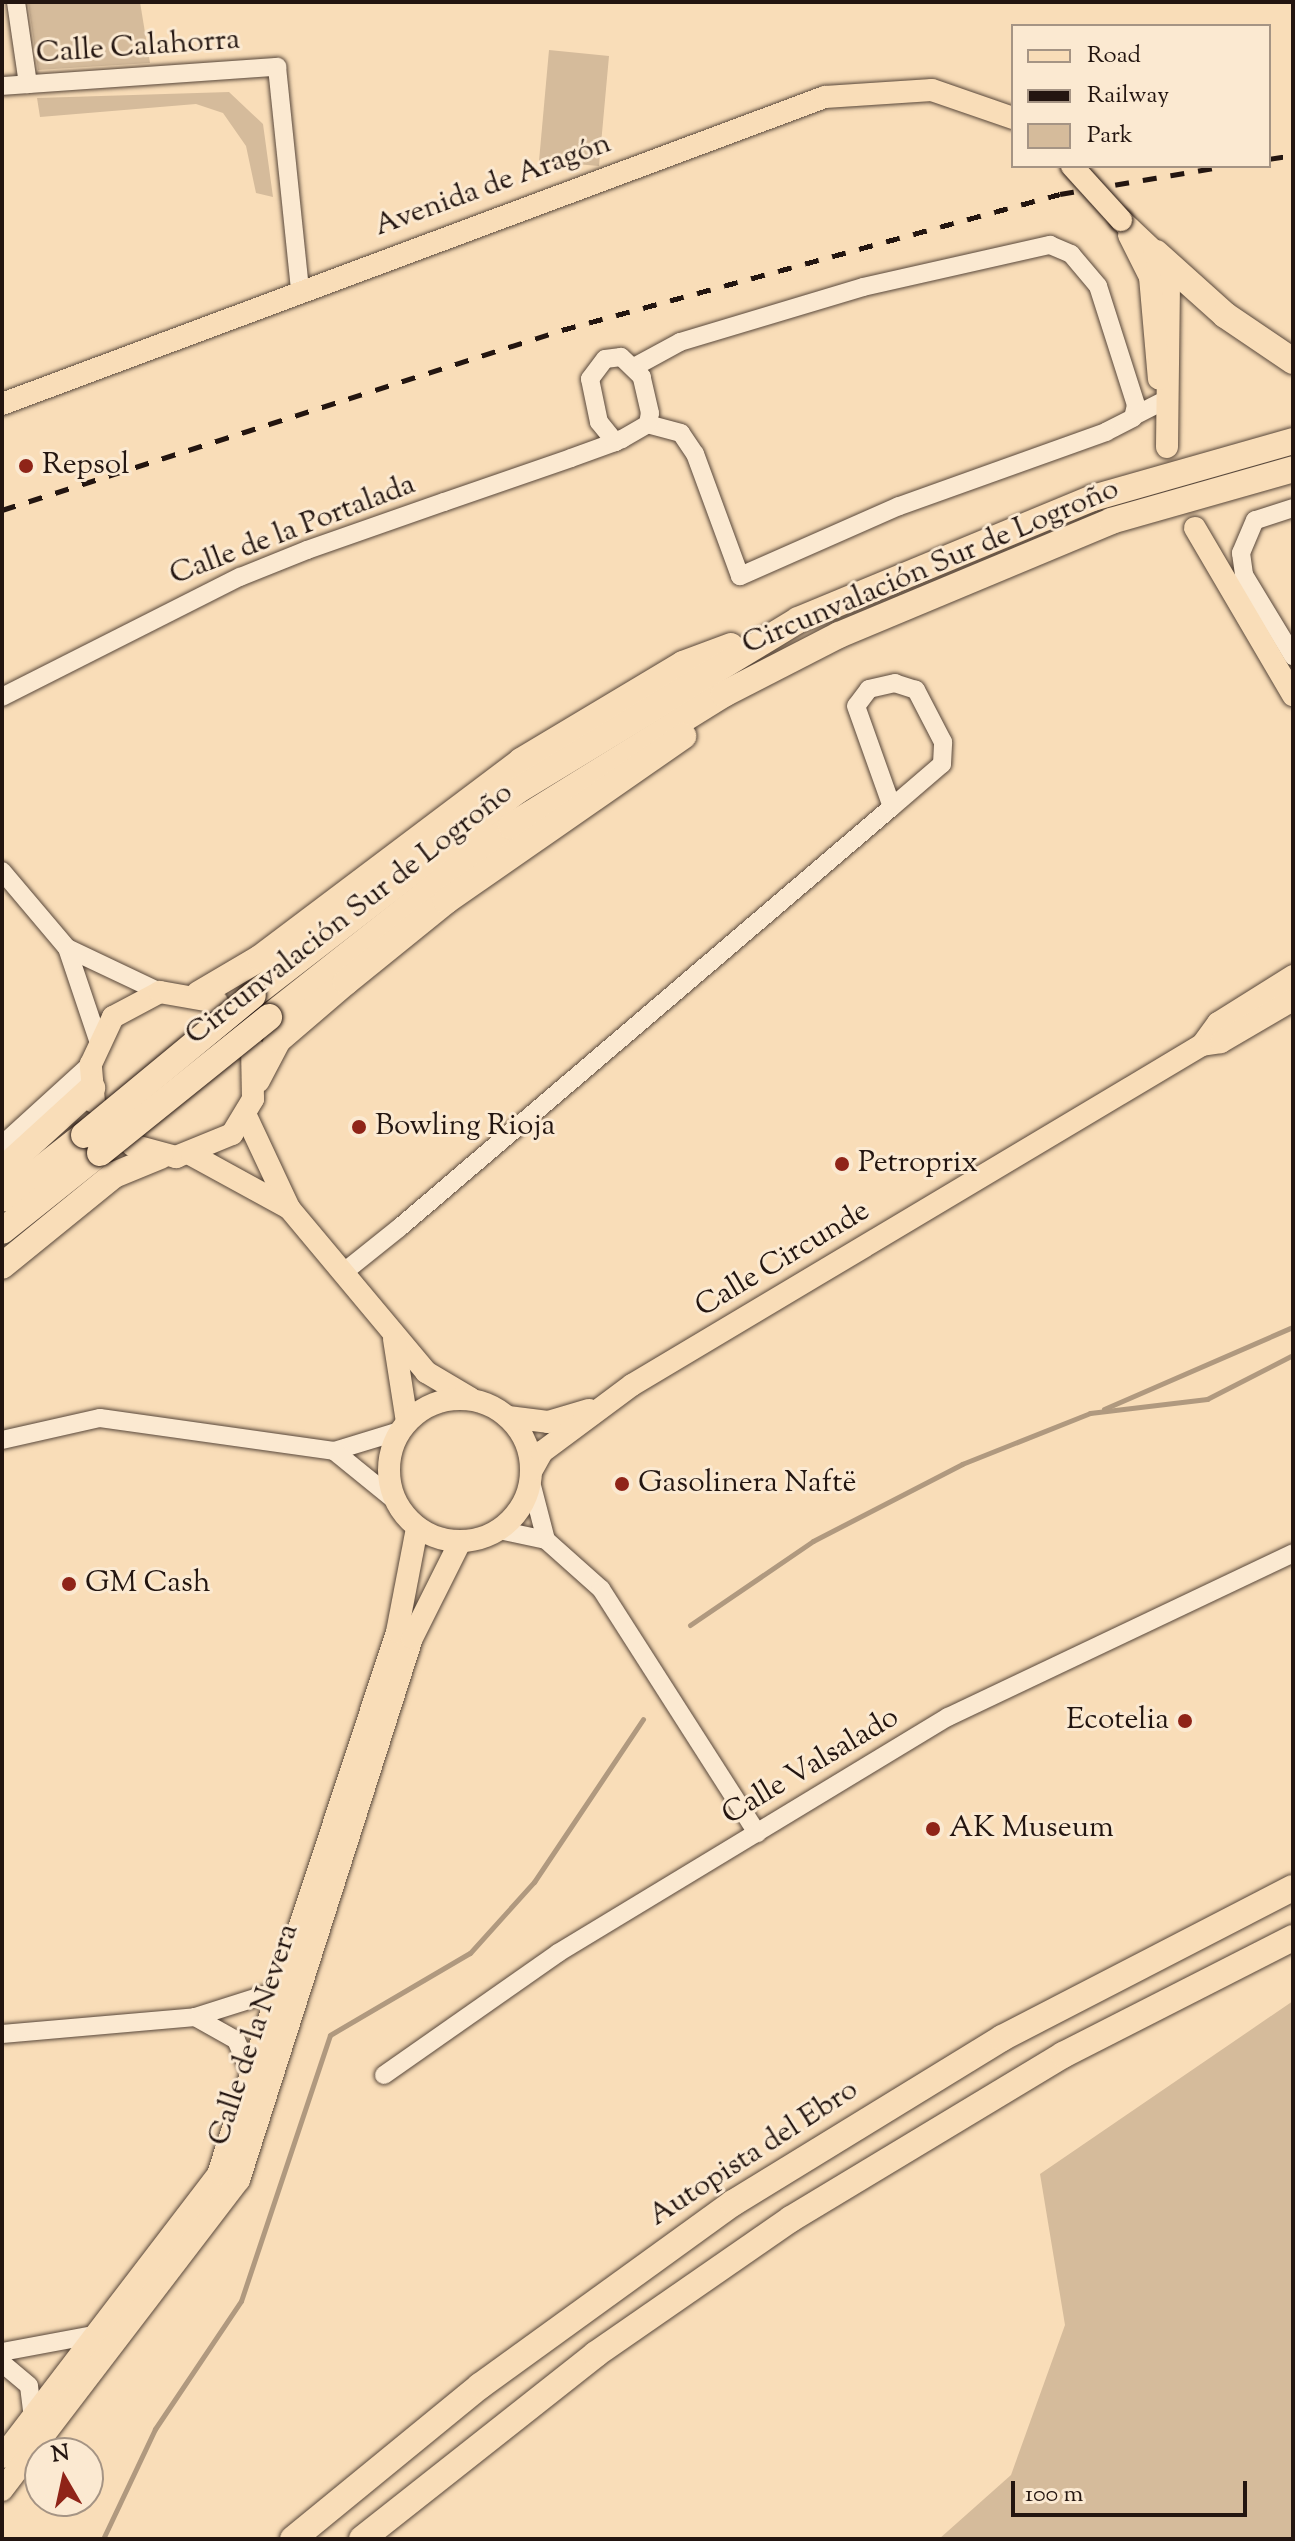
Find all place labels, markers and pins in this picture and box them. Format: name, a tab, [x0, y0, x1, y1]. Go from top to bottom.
place label: Repsol	[42, 448, 129, 484]
marker: Repsol	[17, 457, 35, 475]
place label: Bowling Rioja	[375, 1109, 555, 1145]
marker: Bowling Rioja	[350, 1118, 368, 1136]
place label: Petroprix	[858, 1146, 978, 1182]
marker: Petroprix	[833, 1155, 851, 1173]
place label: Gasolinera Naftë	[638, 1466, 856, 1502]
marker: Gasolinera Naftë	[613, 1475, 631, 1493]
place label: GM Cash	[85, 1566, 210, 1602]
marker: GM Cash	[60, 1575, 78, 1593]
place label: Ecotelia	[1066, 1703, 1169, 1739]
marker: Ecotelia	[1176, 1712, 1194, 1730]
place label: AK Museum	[949, 1811, 1114, 1847]
marker: AK Museum	[924, 1820, 942, 1838]

